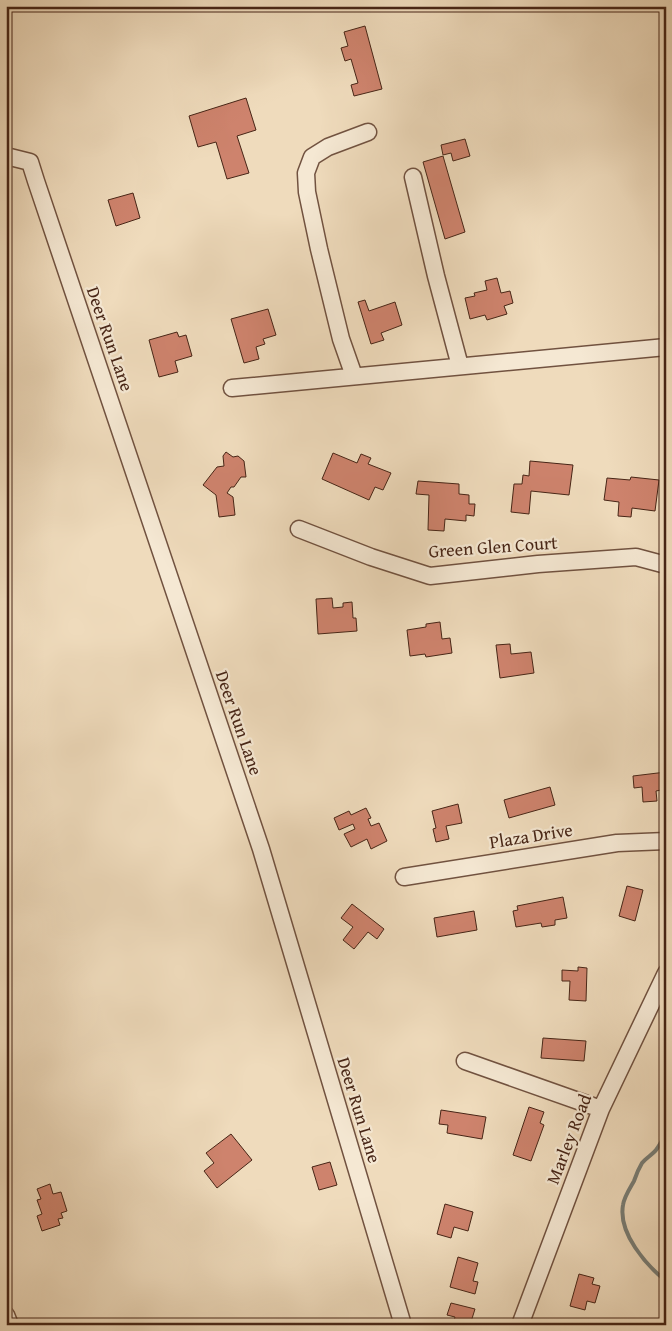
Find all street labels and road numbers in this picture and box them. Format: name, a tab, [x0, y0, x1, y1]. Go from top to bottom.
street label: Deer Run Lane	[80, 283, 141, 395]
street label: Green Glen Court	[427, 528, 559, 564]
street label: Deer Run Lane	[209, 667, 270, 779]
street label: Plaza Drive	[487, 816, 575, 855]
street label: Deer Run Lane	[331, 1054, 388, 1166]
street label: Marley Road	[539, 1089, 598, 1188]

